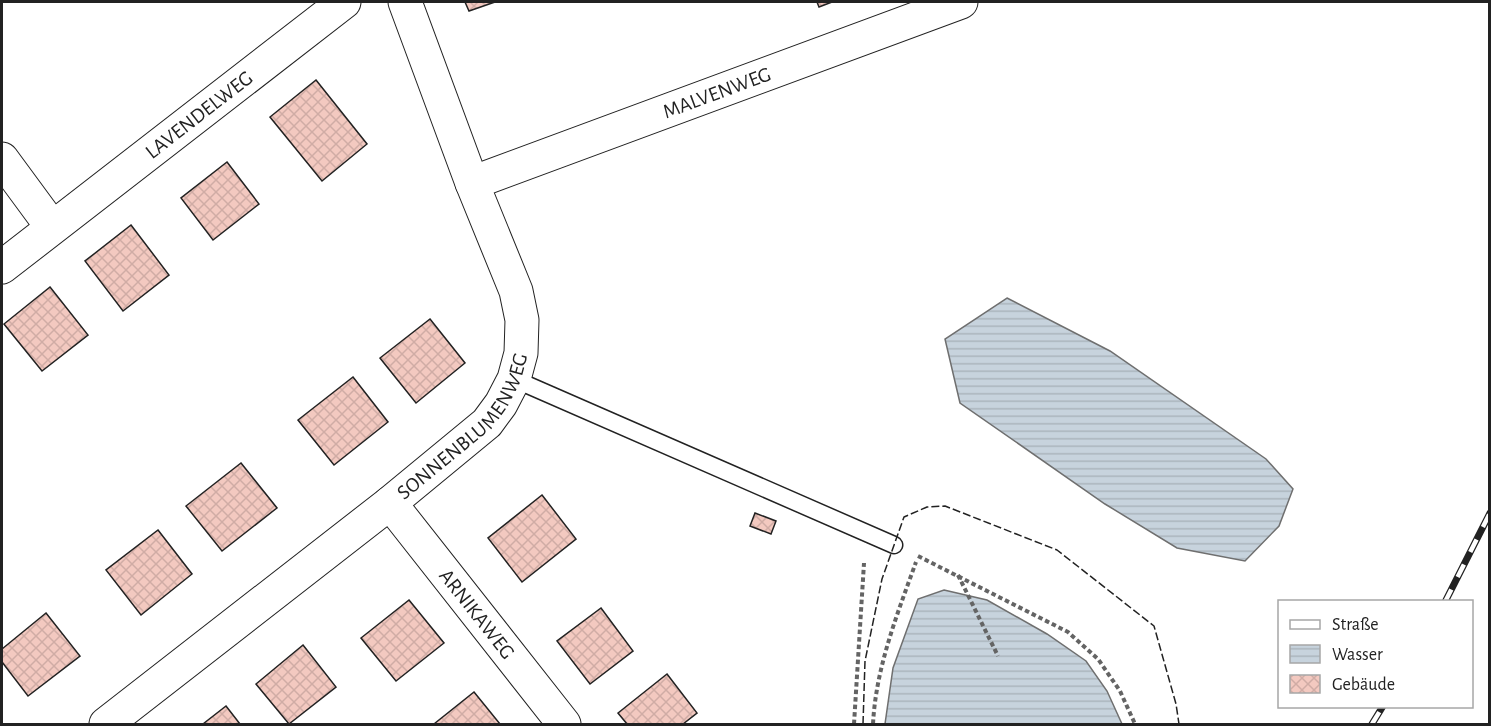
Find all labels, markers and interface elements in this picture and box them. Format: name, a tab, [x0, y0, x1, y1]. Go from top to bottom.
street label: MALVENWEG	[660, 63, 774, 122]
street label: LAVENDELWEG	[141, 67, 256, 162]
street label: SONNENBLUMENWEG	[393, 351, 531, 503]
street label: ARNIKAWEG	[436, 565, 519, 663]
legend	[1278, 600, 1473, 708]
text: Straße	[1332, 616, 1378, 634]
text: Wasser	[1332, 646, 1383, 664]
text: Gebäude	[1332, 676, 1395, 694]

